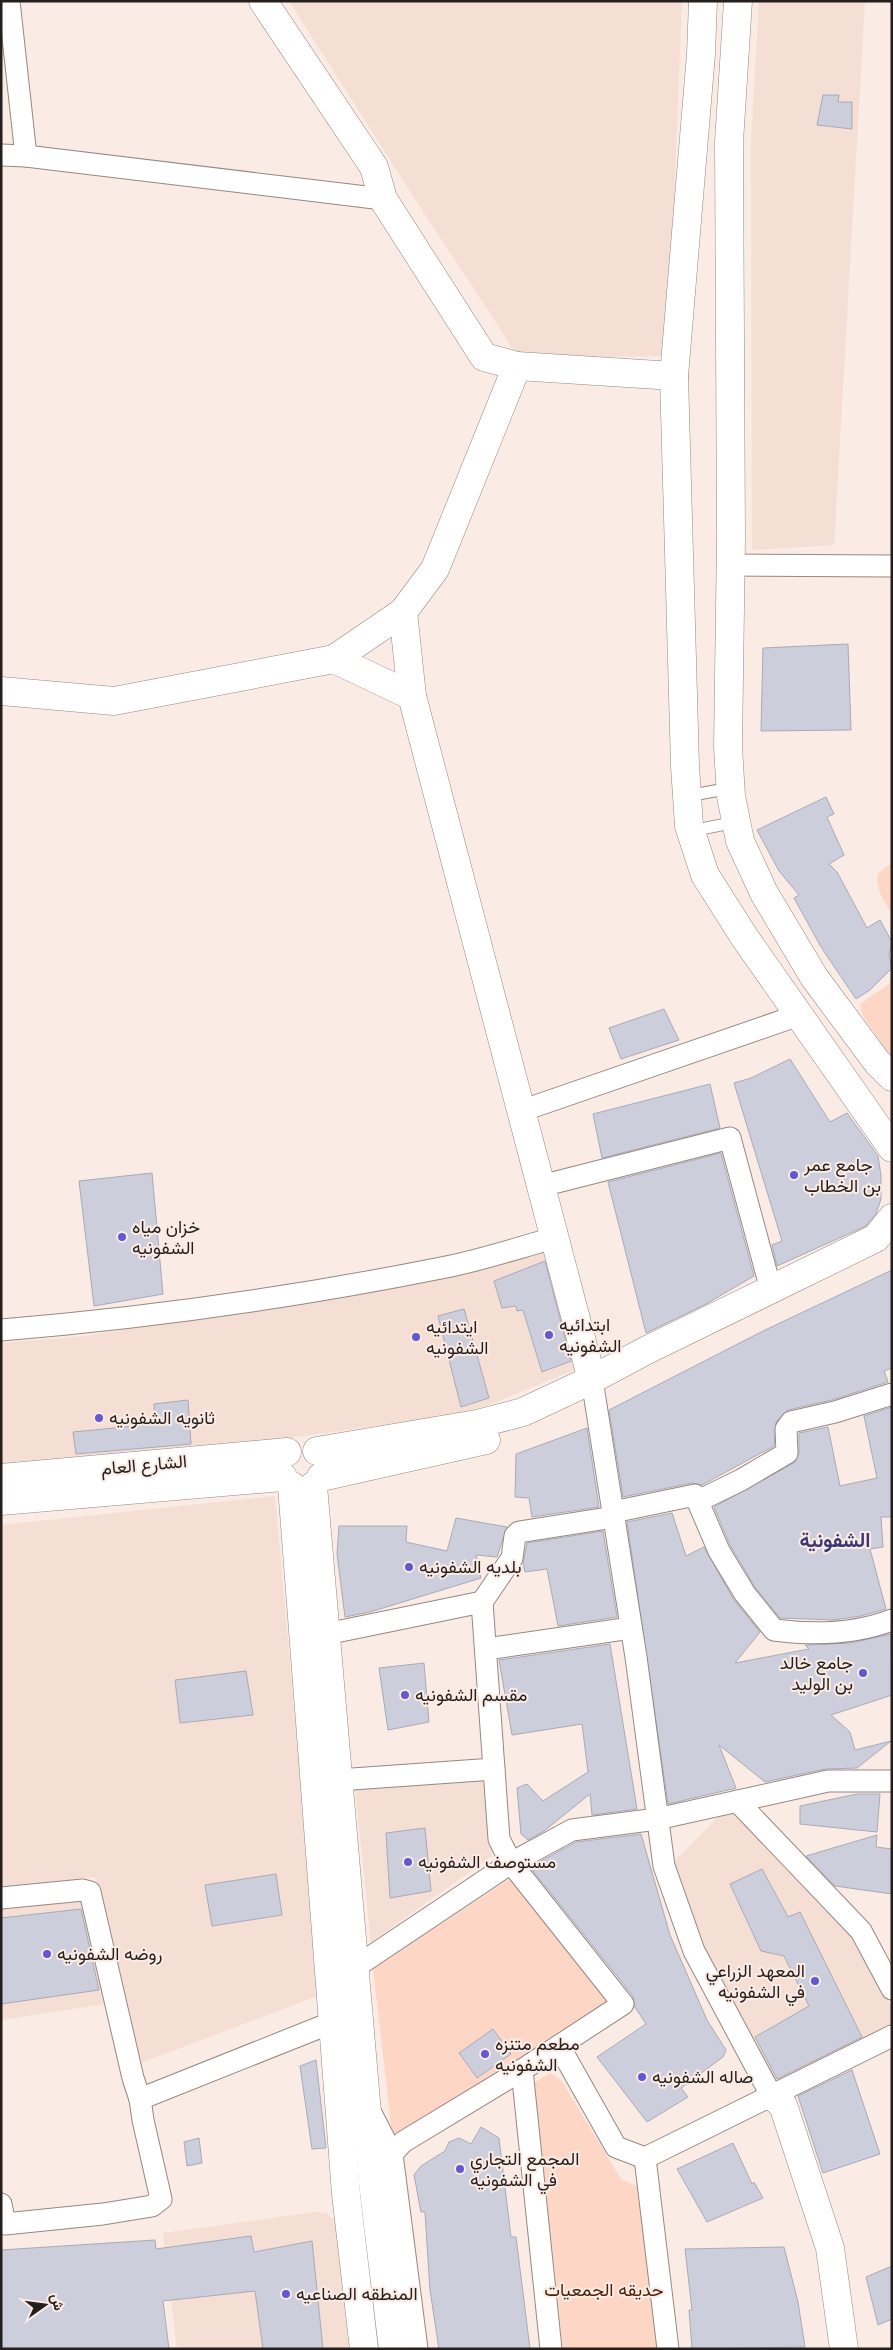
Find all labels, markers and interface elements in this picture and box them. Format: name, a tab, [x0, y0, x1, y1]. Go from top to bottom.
place label: جامع عمر بن الخطاب	[803, 1153, 881, 1197]
marker: جامع عمر بن الخطاب	[788, 1169, 800, 1181]
place label: خزان مياه الشفونيه	[132, 1215, 200, 1259]
marker: خزان مياه الشفونيه	[116, 1231, 128, 1243]
place label: ابتدائيه الشفونيه	[559, 1313, 622, 1357]
place label: ايتدائيه الشفونيه	[426, 1315, 489, 1359]
marker: ابتدائيه الشفونيه	[543, 1329, 555, 1341]
marker: ايتدائيه الشفونيه	[410, 1331, 422, 1343]
place label: ثانويه الشفونيه	[109, 1406, 215, 1429]
marker: ثانويه الشفونيه	[93, 1412, 105, 1424]
street label: الشارع العام	[100, 1449, 188, 1481]
district label: الشفونية	[800, 1527, 870, 1553]
place label: بلديه الشفونيه	[419, 1555, 522, 1578]
marker: بلديه الشفونيه	[403, 1561, 415, 1573]
place label: جامع خالد بن الوليد	[780, 1651, 853, 1695]
marker: جامع خالد بن الوليد	[857, 1667, 869, 1679]
place label: مقسم الشفونيه	[415, 1683, 527, 1707]
marker: مقسم الشفونيه	[399, 1689, 411, 1701]
place label: مستوصف الشفونيه	[418, 1850, 556, 1873]
marker: مستوصف الشفونيه	[402, 1856, 414, 1868]
place label: روضه الشفونيه	[57, 1942, 162, 1965]
marker: روضه الشفونيه	[41, 1948, 53, 1960]
place label: المعهد الزراعي في الشفونيه	[706, 1959, 805, 2007]
marker: المعهد الزراعي في الشفونيه	[809, 1975, 821, 1987]
place label: مطعم متنزه الشفونيه	[495, 2032, 580, 2076]
marker: مطعم متنزه الشفونيه	[479, 2048, 491, 2060]
place label: صاله الشفونيه	[652, 2065, 753, 2088]
marker: صاله الشفونيه	[636, 2071, 648, 2083]
place label: المجمع التجاري في الشفونيه	[470, 2147, 579, 2195]
marker: المجمع التجاري في الشفونيه	[454, 2163, 466, 2175]
park label: حديقه الجمعيات	[544, 2278, 664, 2300]
north arrow	[20, 2280, 70, 2330]
place label: المنطقه الصناعيه	[296, 2282, 418, 2304]
marker: المنطقه الصناعيه	[280, 2288, 292, 2300]
text: ش	[47, 2292, 68, 2312]

